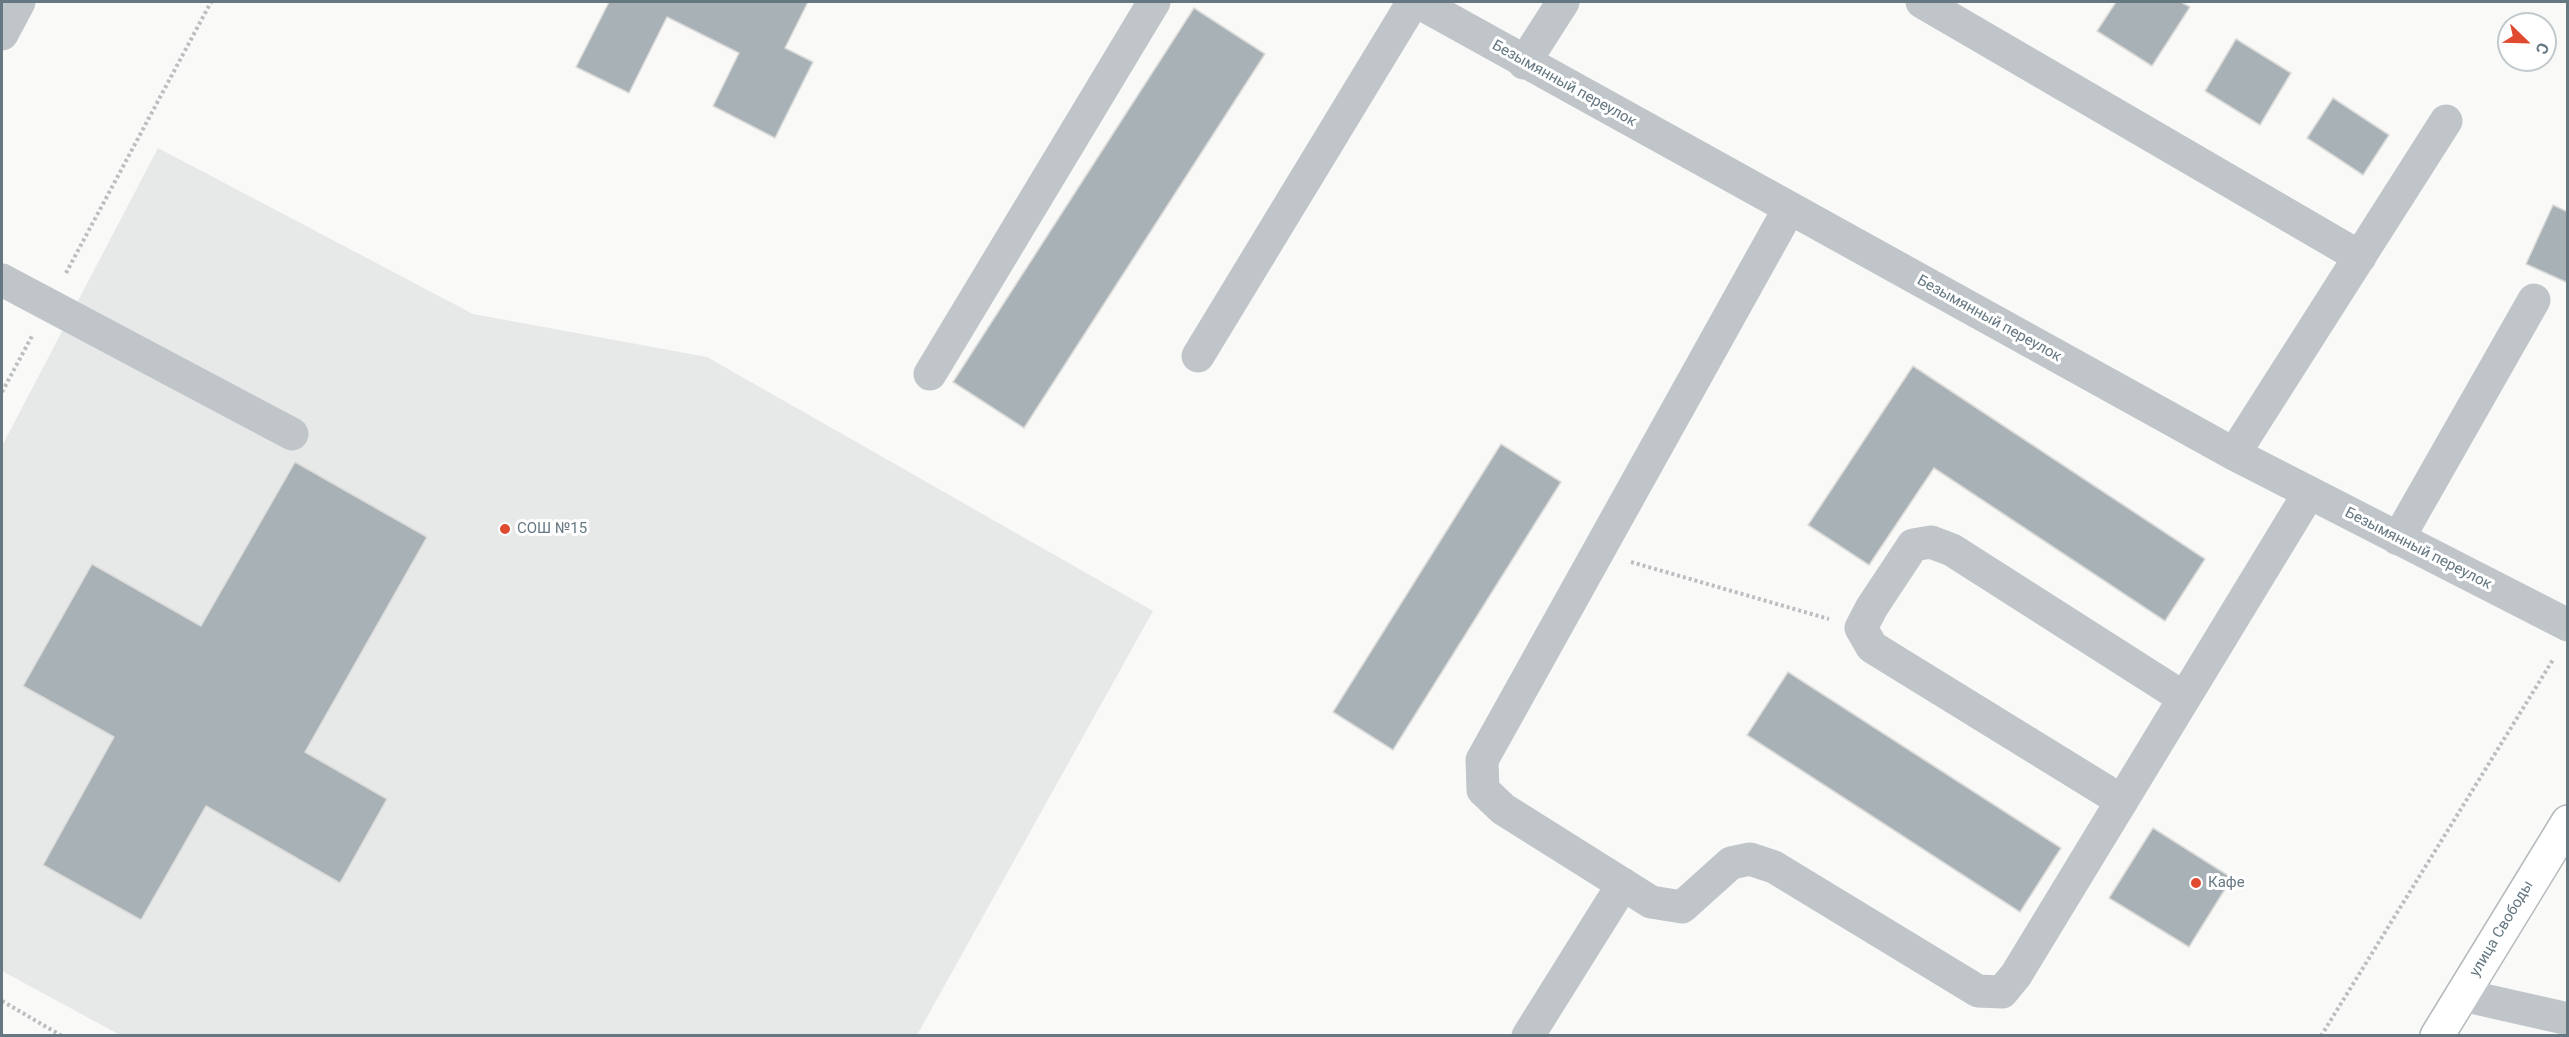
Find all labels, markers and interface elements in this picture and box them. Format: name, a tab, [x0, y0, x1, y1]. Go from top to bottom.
north arrow	[2497, 12, 2557, 72]
street label: Безымянный переулок	[1489, 37, 1639, 131]
text: С	[2531, 40, 2553, 57]
street label: Безымянный переулок	[1914, 272, 2064, 366]
street label: Безымянный переулок	[2342, 504, 2494, 594]
place label: СОШ №15	[517, 520, 587, 538]
marker: СОШ №15	[498, 522, 512, 536]
place label: Кафе	[2208, 874, 2245, 892]
marker: Кафе	[2189, 876, 2203, 890]
street label: улица Свободы	[2466, 878, 2538, 980]

